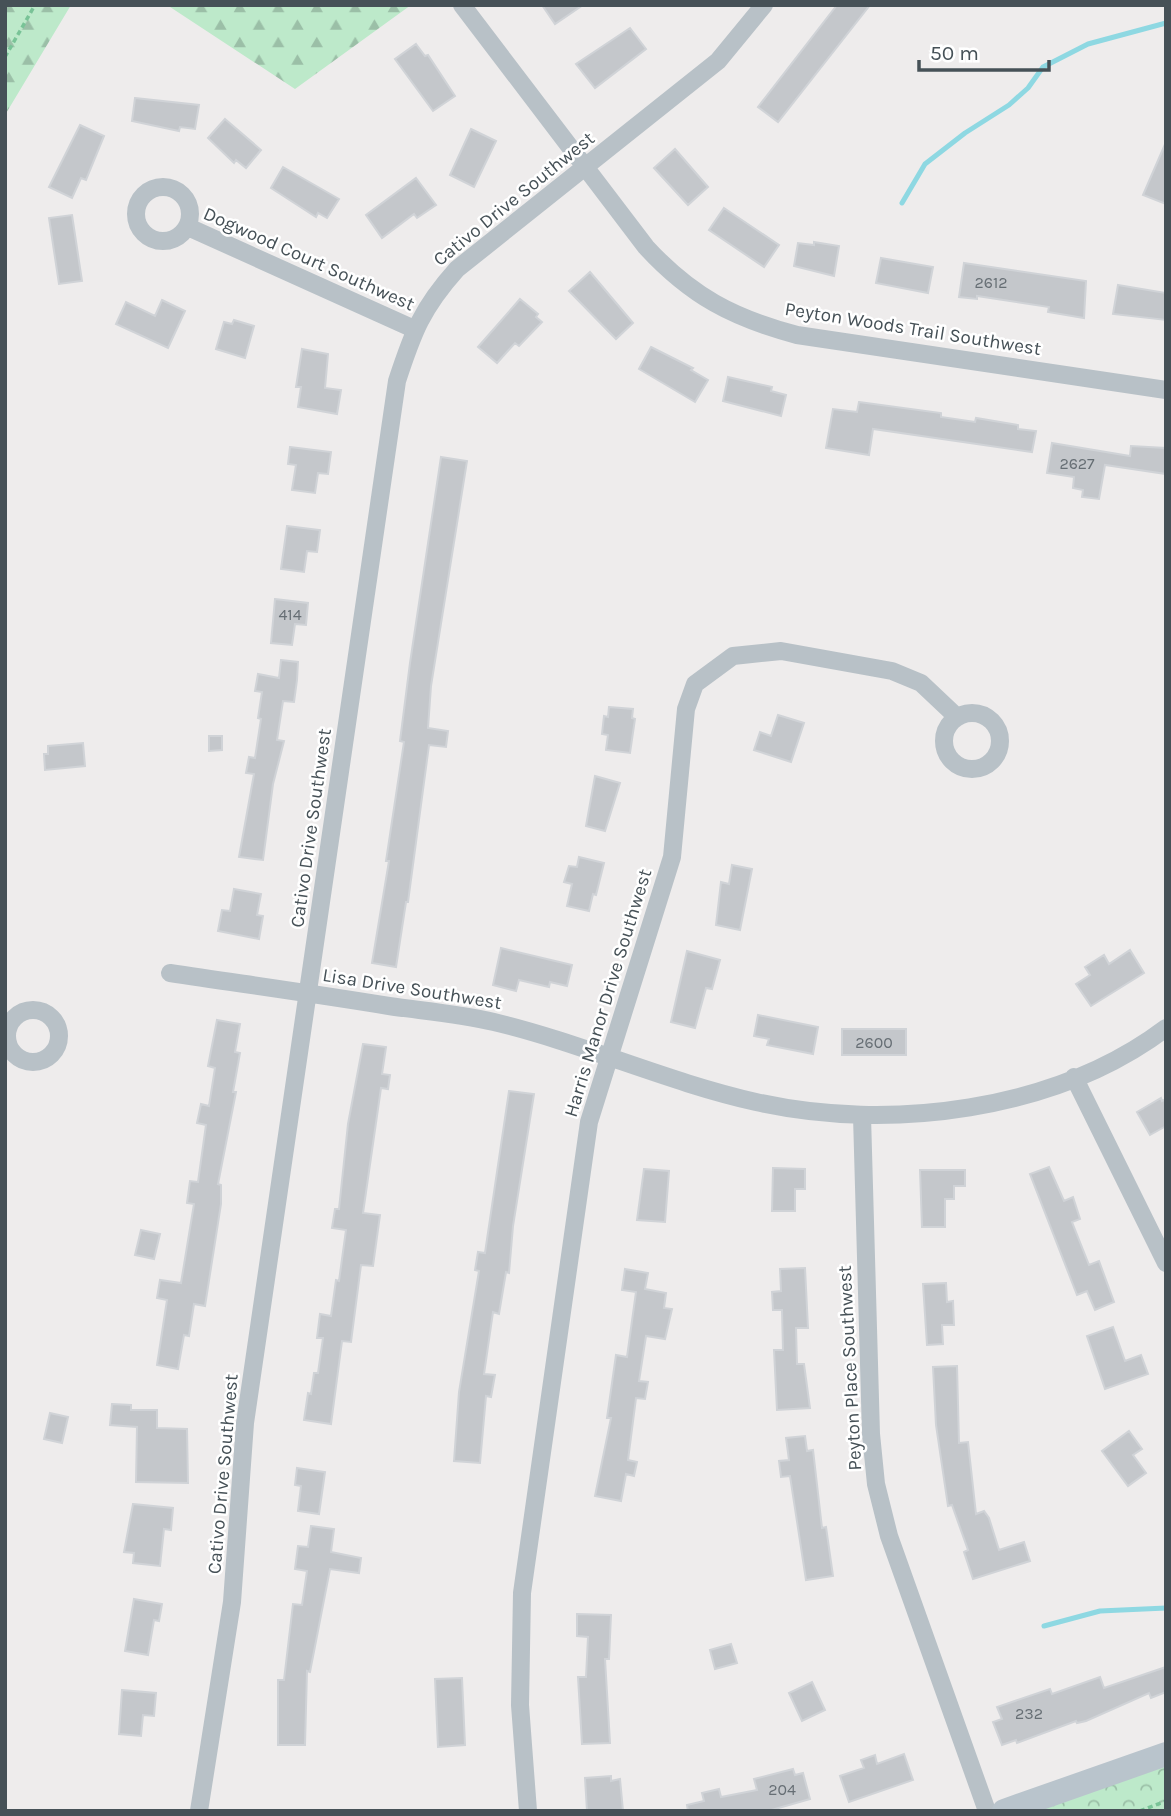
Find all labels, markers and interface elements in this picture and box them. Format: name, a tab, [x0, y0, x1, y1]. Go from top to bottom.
scale bar	[919, 28, 1048, 72]
text: 50 m	[930, 41, 979, 65]
street label: Cativo Drive Southwest	[429, 127, 599, 271]
street label: Dogwood Court Southwest	[200, 202, 418, 316]
house number: 2612	[975, 273, 1008, 292]
street label: Peyton Woods Trail Southwest	[783, 298, 1043, 360]
house number: 2627	[1059, 454, 1095, 473]
house number: 414	[278, 605, 302, 624]
street label: Cativo Drive Southwest	[286, 727, 336, 929]
street label: Harris Manor Drive Southwest	[560, 866, 656, 1120]
street label: Lisa Drive Southwest	[321, 964, 503, 1014]
house number: 2600	[855, 1033, 893, 1052]
street label: Peyton Place Southwest	[834, 1265, 866, 1471]
street label: Cativo Drive Southwest	[203, 1373, 243, 1575]
house number: 232	[1015, 1704, 1043, 1723]
house number: 204	[768, 1780, 796, 1799]

